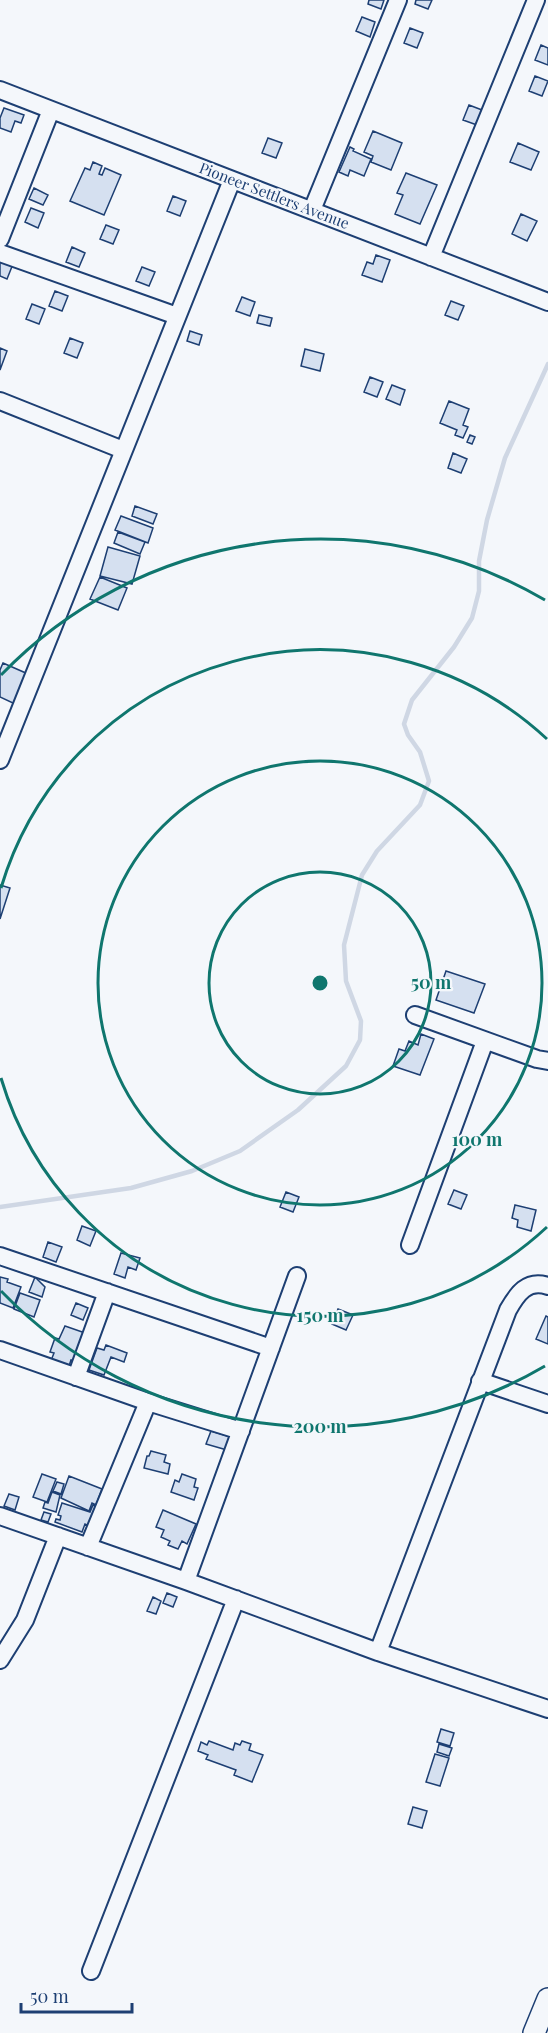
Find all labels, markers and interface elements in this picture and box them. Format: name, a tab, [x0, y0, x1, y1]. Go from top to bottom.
street label: Pioneer Settlers Avenue	[196, 157, 352, 233]
text: 50 m	[411, 970, 452, 994]
centre of rings	[310, 973, 330, 993]
text: 100 m	[452, 1127, 503, 1151]
text: 150 m	[296, 1303, 344, 1327]
text: 200 m	[293, 1414, 347, 1438]
scale bar	[21, 1976, 132, 2014]
text: 50 m	[30, 1984, 69, 2008]

